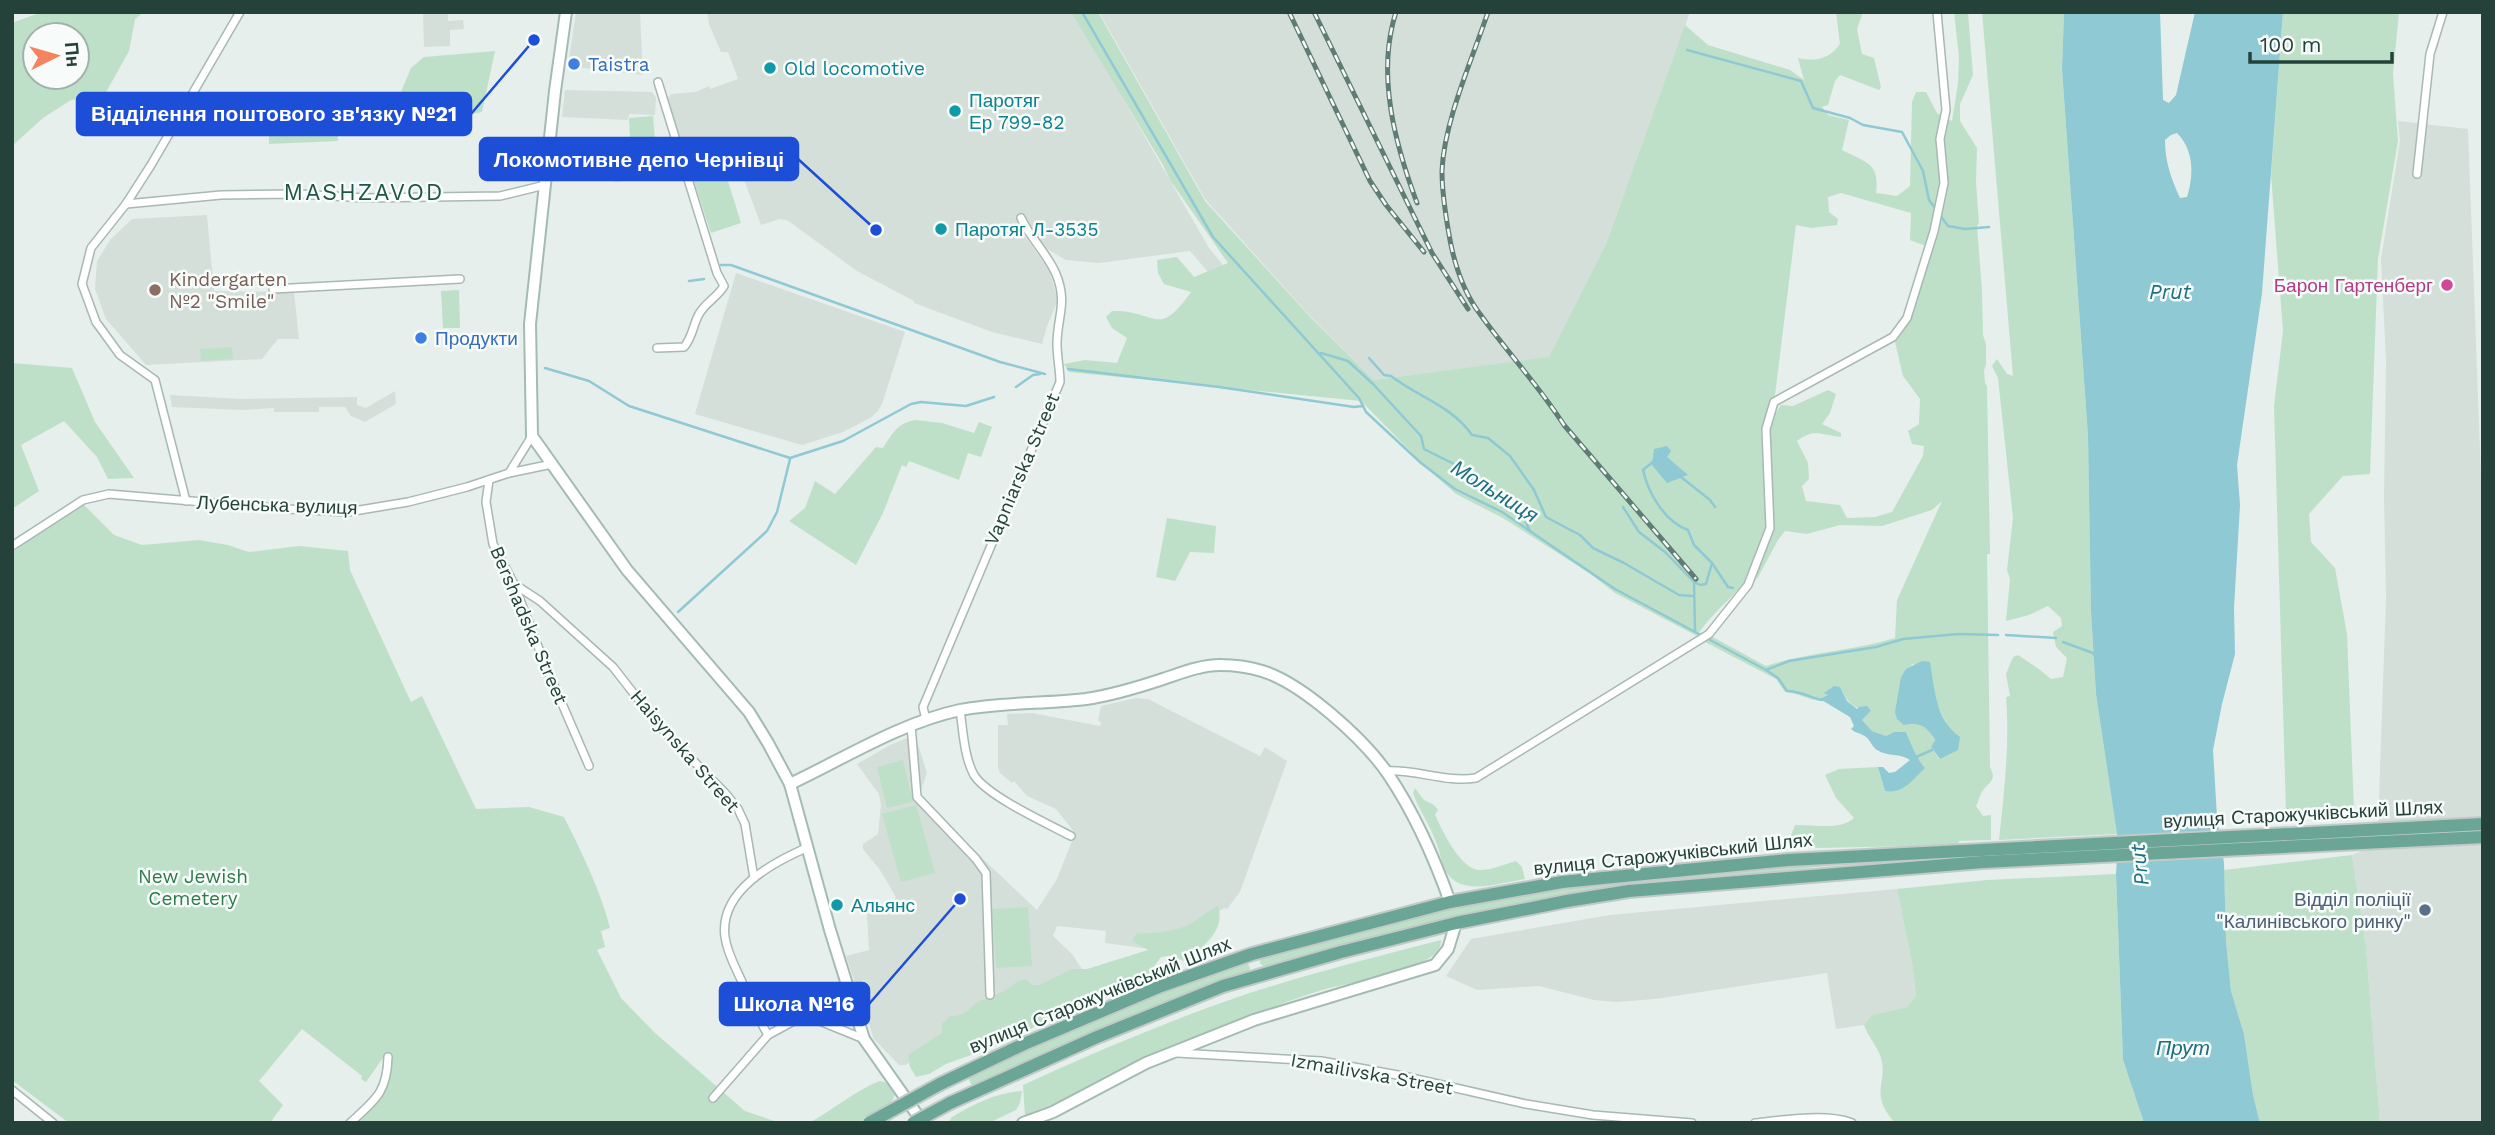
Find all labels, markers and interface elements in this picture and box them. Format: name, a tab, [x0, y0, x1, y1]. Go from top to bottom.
north arrow	[21, 21, 91, 91]
scale bar	[2250, 21, 2392, 65]
text: 100 m	[2260, 32, 2322, 57]
text: Пн	[60, 41, 85, 68]
place label: Taistra	[588, 53, 650, 76]
marker: Taistra	[566, 56, 582, 72]
place label: Old locomotive	[784, 57, 925, 80]
marker: Old locomotive	[762, 60, 778, 76]
place label: Паротяг Ер 799-82	[969, 89, 1065, 134]
callout: Відділення поштового зв'язку №21	[77, 93, 471, 135]
text: Відділення поштового зв'язку №21	[91, 101, 457, 126]
marker: Паротяг Ер 799-82	[947, 103, 963, 119]
callout: Локомотивне депо Чернівці	[480, 138, 798, 180]
text: Локомотивне депо Чернівці	[494, 147, 784, 172]
district label: MASHZAVOD	[284, 179, 444, 206]
place label: Паротяг Л-3535	[955, 218, 1099, 241]
marker: Паротяг Л-3535	[933, 221, 949, 237]
place label: Kindergarten №2 "Smile"	[169, 268, 287, 313]
place label: Барон Гартенберг	[2274, 274, 2433, 297]
marker: Барон Гартенберг	[2439, 277, 2455, 293]
water label: Prut	[2149, 279, 2192, 304]
marker: Kindergarten №2 "Smile"	[147, 282, 163, 298]
place label: Продукти	[435, 327, 518, 350]
marker: Продукти	[413, 330, 429, 346]
street label: Vapniarska Street	[980, 389, 1065, 549]
water label: Мольниця	[1447, 454, 1543, 528]
street label: Лубенська вулиця	[196, 491, 358, 519]
street label: Bershadska Street	[485, 542, 573, 708]
street label: Haisynska Street	[625, 685, 745, 817]
street label: вулиця Старожучківський Шлях	[2162, 795, 2444, 833]
street label: вулиця Старожучківський Шлях	[1532, 828, 1814, 880]
water label: Prut	[2124, 842, 2154, 887]
park label: New Jewish Cemetery	[138, 865, 248, 910]
place label: Відділ поліції "Калинівського ринку"	[2216, 888, 2412, 933]
place label: Альянс	[851, 894, 915, 917]
marker: Альянс	[829, 897, 845, 913]
marker: Відділ поліції "Калинівського ринку"	[2417, 902, 2433, 918]
street label: вулиця Старожучківський Шлях	[966, 932, 1235, 1058]
callout: Школа №16	[720, 983, 869, 1025]
text: Школа №16	[733, 991, 855, 1016]
water label: Прут	[2156, 1035, 2210, 1060]
street label: Izmailivska Street	[1289, 1048, 1455, 1100]

